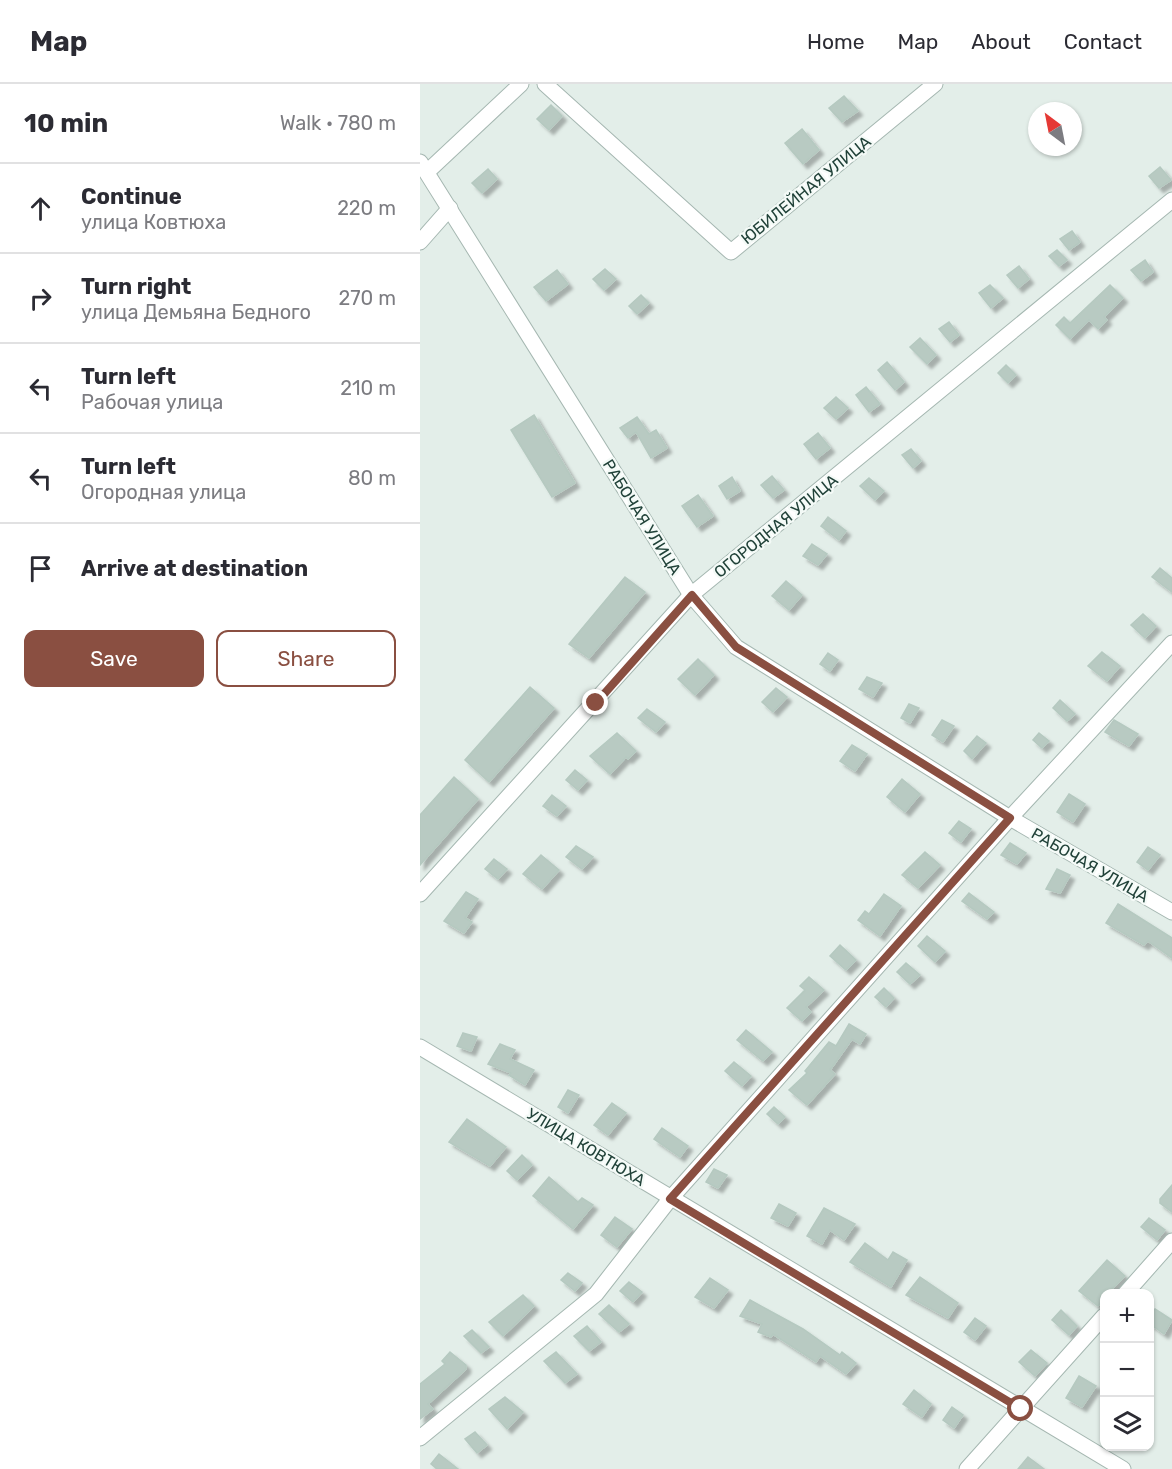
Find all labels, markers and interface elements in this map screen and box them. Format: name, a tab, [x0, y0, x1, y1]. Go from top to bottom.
text: Map	[30, 25, 87, 58]
text: Home	[807, 29, 864, 54]
text: Map	[897, 29, 938, 54]
text: About	[971, 29, 1031, 54]
text: Contact	[1064, 29, 1142, 54]
north arrow	[1028, 102, 1082, 156]
text: 10 min	[24, 108, 108, 139]
text: Walk · 780 m	[280, 111, 396, 135]
street label: ЮБИЛЕЙНАЯ УЛИЦА	[737, 132, 875, 248]
text: Continue	[81, 183, 182, 210]
icon: ahead	[24, 192, 57, 225]
text: 220 m	[337, 196, 396, 220]
text: улица Ковтюха	[81, 210, 226, 234]
text: Turn right	[81, 273, 191, 300]
icon: right	[24, 282, 57, 315]
text: 270 m	[339, 286, 396, 310]
text: улица Демьяна Бедного	[81, 300, 311, 324]
text: Turn left	[81, 363, 176, 390]
icon: left	[24, 372, 57, 405]
text: 210 m	[340, 376, 396, 400]
text: Рабочая улица	[81, 390, 223, 414]
text: Turn left	[81, 453, 176, 480]
street label: РАБОЧАЯ УЛИЦА	[599, 456, 685, 578]
icon: left	[24, 462, 57, 495]
text: 80 m	[348, 466, 396, 490]
street label: ОГОРОДНАЯ УЛИЦА	[710, 470, 842, 582]
text: Огородная улица	[81, 480, 246, 504]
icon: arrive	[24, 552, 57, 585]
text: Arrive at destination	[81, 555, 308, 582]
button: Save	[24, 630, 204, 687]
button: Share	[216, 630, 396, 687]
route end	[582, 689, 608, 715]
street label: РАБОЧАЯ УЛИЦА	[1028, 824, 1152, 906]
street label: УЛИЦА КОВТЮХА	[523, 1104, 649, 1190]
map controls	[1100, 1289, 1154, 1451]
button: +	[1100, 1289, 1154, 1343]
button: −	[1100, 1343, 1154, 1397]
route start	[1007, 1395, 1033, 1421]
button: layers	[1100, 1397, 1154, 1451]

